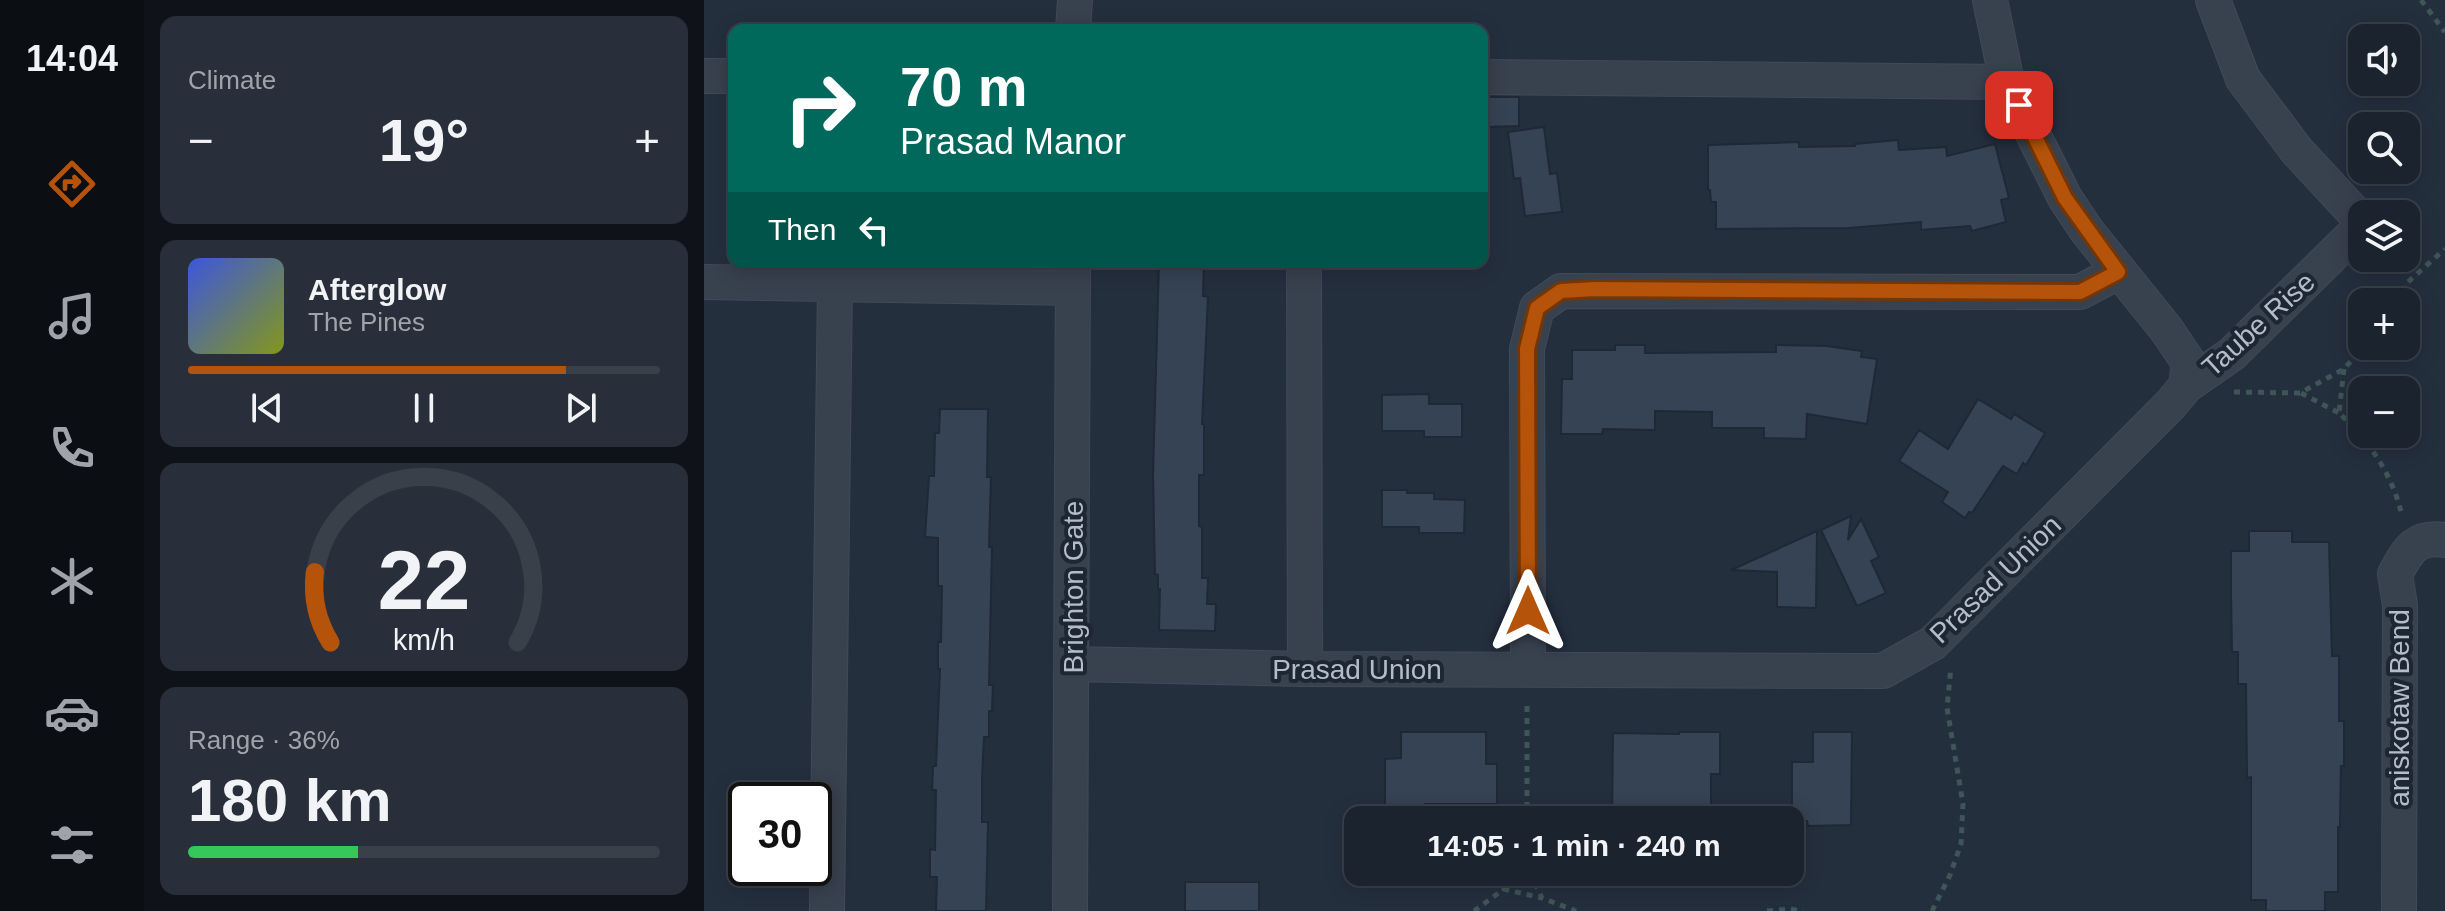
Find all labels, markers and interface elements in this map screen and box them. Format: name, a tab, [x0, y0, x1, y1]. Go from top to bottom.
map controls	[2348, 24, 2420, 448]
button: sound	[2348, 24, 2420, 96]
text: 14:04	[26, 38, 118, 79]
text: 70 m	[900, 55, 1028, 118]
icon: right	[768, 56, 872, 160]
text: Climate	[188, 65, 276, 95]
pin	[1985, 71, 2053, 139]
icon: arrive	[1997, 83, 2041, 127]
text: 19°	[379, 107, 469, 174]
button: search	[2348, 112, 2420, 184]
text: −	[188, 116, 214, 165]
text: +	[634, 116, 660, 165]
text: Prasad Manor	[900, 121, 1126, 162]
icon: directions	[44, 156, 100, 212]
button: layers	[2348, 200, 2420, 272]
icon: left	[852, 208, 896, 252]
text: Then	[768, 213, 836, 246]
street label: Taube Rise	[2196, 266, 2321, 383]
text: Afterglow	[308, 273, 446, 306]
icon: music	[44, 288, 100, 344]
button: +	[2348, 288, 2420, 360]
text: The Pines	[308, 307, 425, 337]
button: −	[2348, 376, 2420, 448]
icon: previous	[245, 386, 289, 430]
icon: pause	[402, 386, 446, 430]
icon: next	[559, 386, 603, 430]
icon: phone	[44, 420, 100, 476]
street label: Brighton Gate	[1058, 501, 1089, 673]
street label: Prasad Union	[1924, 509, 2067, 649]
text: 22	[378, 534, 470, 627]
icon: climate	[44, 553, 100, 609]
position arrow	[1486, 569, 1570, 653]
street label: aniskotaw Bend	[2384, 609, 2415, 807]
text: km/h	[393, 625, 455, 657]
street label: Prasad Union	[1272, 654, 1442, 685]
icon: car	[44, 685, 100, 741]
text: Range · 36%	[188, 725, 340, 755]
text: 180 km	[188, 767, 392, 834]
speed limit sign: 30	[728, 782, 832, 886]
icon: filters	[44, 817, 100, 873]
text: 14:05 · 1 min · 240 m	[1427, 829, 1721, 862]

